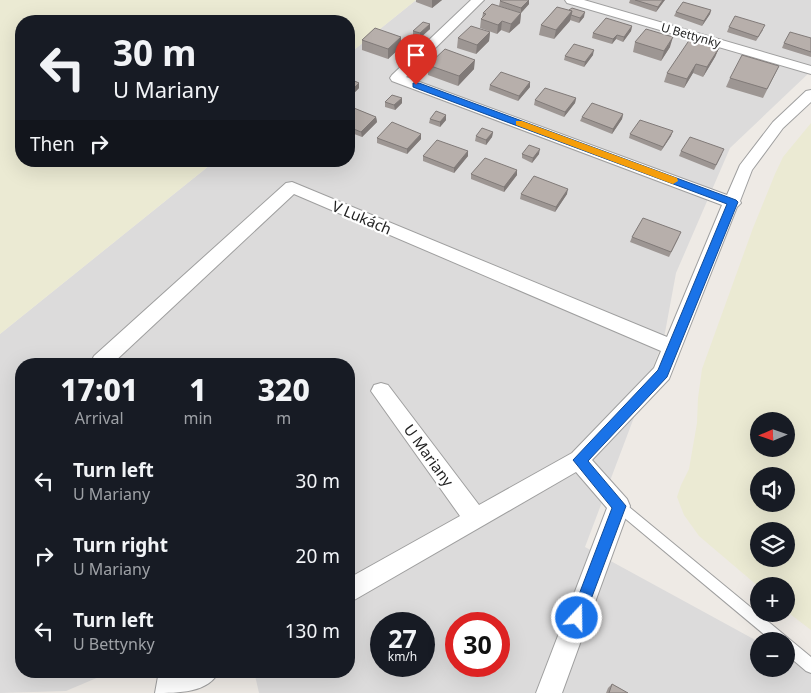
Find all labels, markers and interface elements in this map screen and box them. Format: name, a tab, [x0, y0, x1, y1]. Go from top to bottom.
street label: U Bettynky	[659, 18, 724, 52]
text: 30 m	[113, 29, 196, 76]
pin	[395, 34, 437, 85]
icon: left	[30, 35, 95, 100]
icon: arrive	[402, 41, 430, 69]
text: U Mariany	[113, 74, 219, 104]
icon: right	[85, 130, 113, 158]
text: Then	[30, 131, 75, 157]
street label: V Lukách	[329, 195, 395, 239]
text: 17:01	[60, 369, 138, 410]
text: 1	[189, 369, 207, 410]
text: 320	[258, 369, 310, 410]
text: Arrival	[75, 407, 124, 429]
text: min	[183, 407, 212, 429]
text: m	[276, 407, 291, 429]
north arrow	[750, 412, 795, 458]
map controls	[750, 412, 795, 677]
street label: U Mariany	[400, 420, 459, 490]
text: Turn left	[73, 457, 154, 483]
icon: left	[30, 467, 58, 495]
button: sound	[750, 467, 795, 512]
text: 30 m	[296, 468, 340, 494]
text: U Mariany	[73, 483, 150, 505]
button: layers	[750, 522, 795, 567]
text: Turn right	[73, 532, 168, 558]
icon: right	[30, 542, 58, 570]
text: 20 m	[296, 543, 340, 569]
text: U Mariany	[73, 558, 150, 580]
button: +	[750, 577, 795, 622]
position arrow	[550, 591, 602, 643]
text: Turn left	[73, 607, 154, 633]
speed limit sign: 30	[445, 612, 510, 677]
icon: left	[30, 617, 58, 645]
text: 130 m	[285, 618, 340, 644]
text: 27	[388, 621, 417, 655]
button: −	[750, 632, 795, 677]
text: U Bettynky	[73, 633, 155, 655]
text: km/h	[388, 648, 417, 665]

